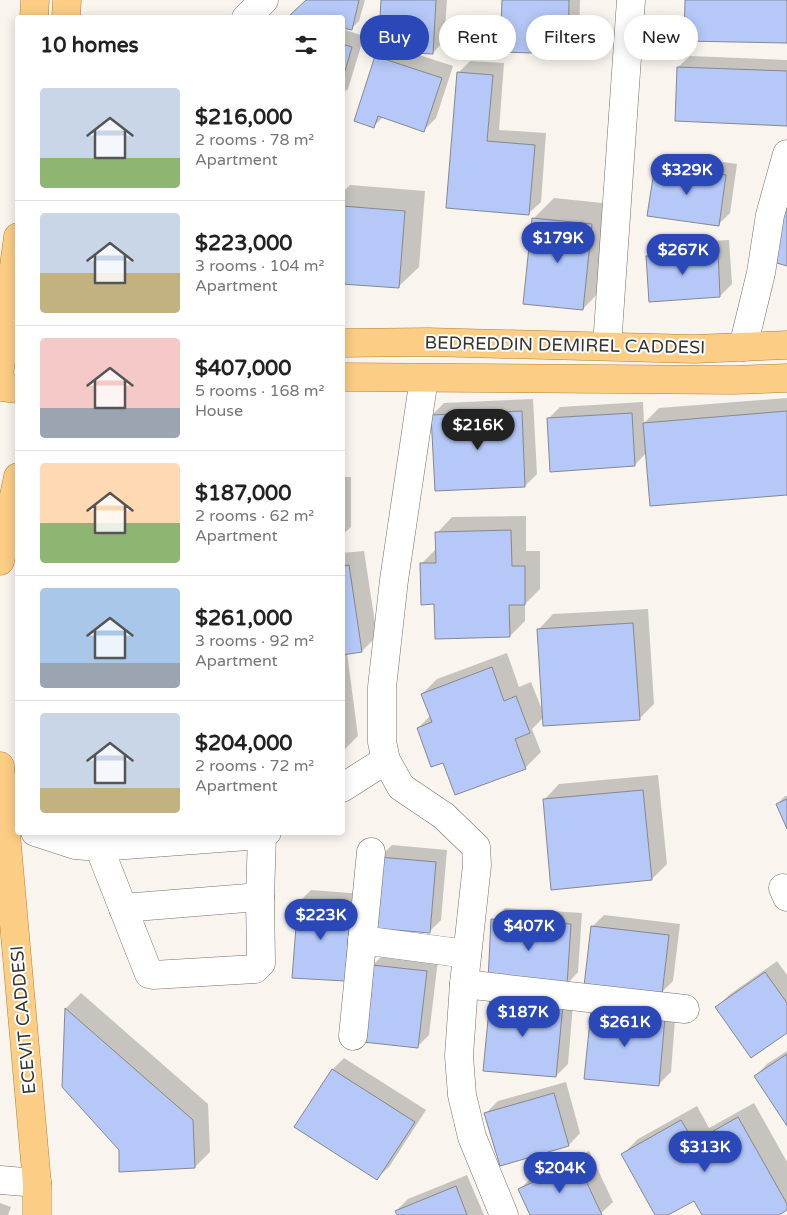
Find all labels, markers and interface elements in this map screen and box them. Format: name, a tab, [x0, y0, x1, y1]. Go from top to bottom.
chip: Buy	[360, 15, 429, 60]
chip: Rent	[439, 15, 516, 60]
chip: Filters	[526, 15, 614, 60]
chip: New	[624, 15, 698, 60]
icon: filters	[292, 31, 320, 59]
text: 10 homes	[40, 33, 139, 58]
text: $216,000	[195, 105, 293, 130]
icon: home	[80, 108, 140, 168]
text: 2 rooms · 78 m²	[195, 130, 314, 150]
text: Apartment	[195, 150, 278, 170]
pin: $329K	[652, 154, 722, 196]
text: $329K	[662, 160, 712, 180]
pin: $179K	[523, 222, 593, 264]
text: $179K	[533, 228, 583, 248]
text: $223,000	[195, 231, 293, 256]
icon: home	[80, 233, 140, 293]
pin: $267K	[648, 234, 718, 276]
text: $267K	[658, 240, 708, 260]
text: 3 rooms · 104 m²	[195, 256, 324, 276]
text: Apartment	[195, 276, 278, 296]
street label: BEDREDDIN DEMIREL CADDESI	[425, 332, 705, 358]
text: $407,000	[195, 356, 291, 381]
icon: home	[80, 358, 140, 418]
text: 5 rooms · 168 m²	[195, 381, 324, 401]
text: House	[195, 401, 243, 421]
pin: $216K	[443, 408, 513, 451]
text: $216K	[453, 415, 503, 435]
text: $187,000	[195, 481, 291, 506]
icon: home	[80, 483, 140, 543]
text: 2 rooms · 62 m²	[195, 506, 314, 526]
text: Apartment	[195, 526, 278, 546]
text: $261,000	[195, 606, 293, 631]
icon: home	[80, 608, 140, 668]
text: 3 rooms · 92 m²	[195, 631, 314, 651]
text: Apartment	[195, 651, 278, 671]
text: $204,000	[195, 731, 293, 756]
icon: home	[80, 733, 140, 793]
text: 2 rooms · 72 m²	[195, 756, 314, 776]
text: Apartment	[195, 776, 278, 796]
pin: $223K	[286, 898, 356, 941]
text: $223K	[296, 905, 346, 925]
pin: $407K	[494, 910, 564, 952]
text: $407K	[504, 916, 554, 936]
street label: ECEVIT CADDESI	[6, 945, 40, 1095]
pin: $187K	[488, 996, 558, 1038]
text: $187K	[498, 1002, 548, 1022]
pin: $261K	[590, 1006, 660, 1048]
text: $261K	[600, 1012, 650, 1032]
pin: $313K	[670, 1130, 740, 1173]
text: $313K	[680, 1137, 730, 1157]
pin: $204K	[525, 1152, 595, 1194]
text: $204K	[535, 1158, 585, 1178]

